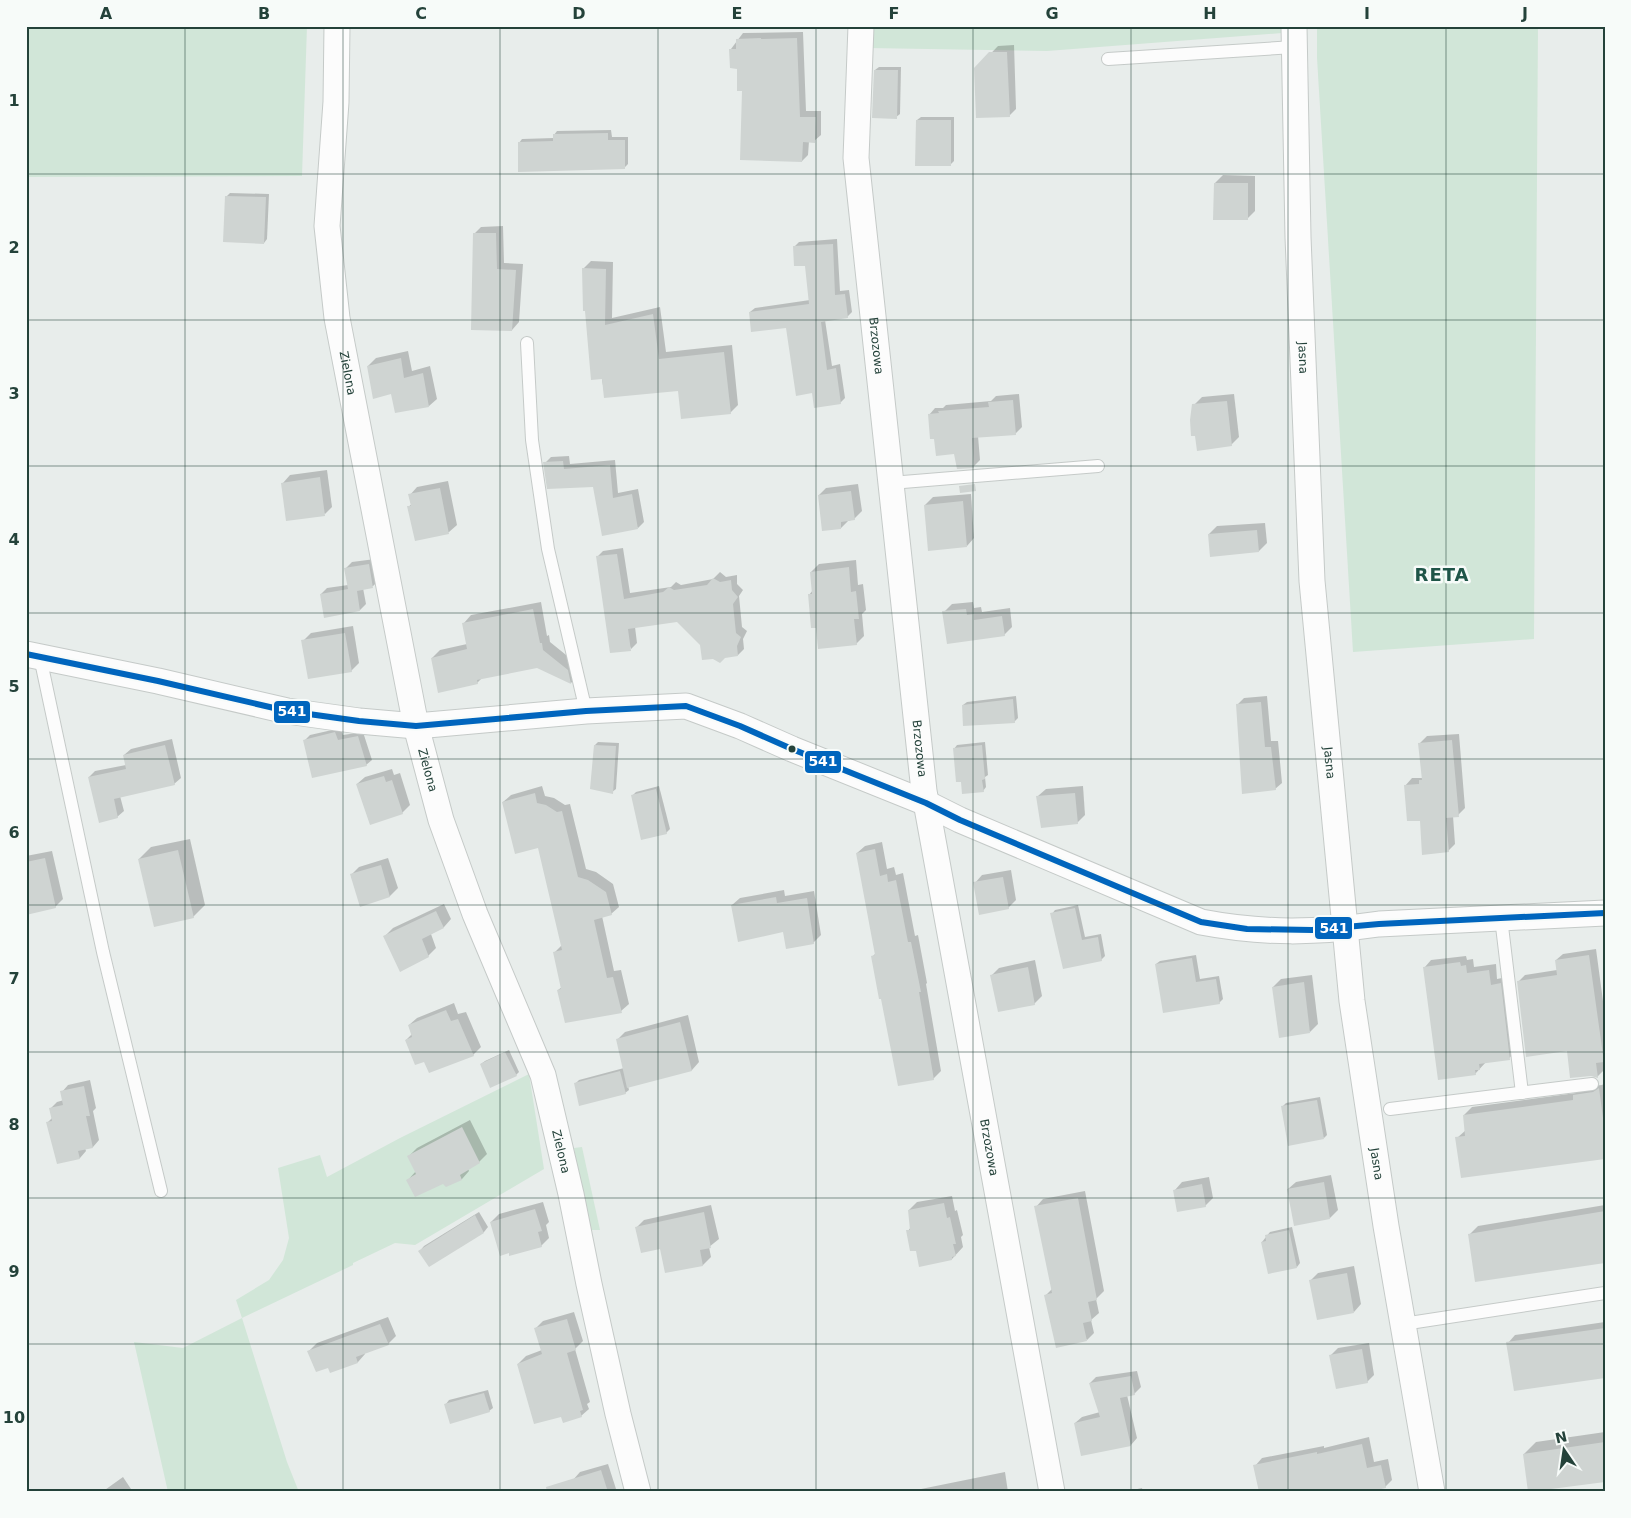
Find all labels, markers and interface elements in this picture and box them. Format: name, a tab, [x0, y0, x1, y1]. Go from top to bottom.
text: A	[100, 4, 113, 23]
text: B	[258, 4, 270, 23]
text: C	[415, 4, 427, 23]
text: D	[572, 4, 586, 23]
text: E	[732, 4, 742, 23]
text: F	[889, 4, 899, 23]
text: G	[1045, 4, 1059, 23]
text: H	[1203, 4, 1217, 23]
text: I	[1364, 4, 1370, 23]
text: J	[1521, 4, 1528, 23]
text: 1	[8, 91, 20, 110]
text: 2	[8, 238, 20, 257]
street label: Brzozowa	[866, 316, 886, 375]
street label: Jasna	[1295, 341, 1311, 374]
street label: Zielona	[337, 350, 359, 396]
text: 3	[8, 384, 20, 403]
text: 4	[8, 530, 20, 549]
district label: RETA	[1415, 564, 1469, 585]
text: 5	[8, 677, 20, 696]
line badge: 541	[273, 700, 311, 724]
text: 541	[277, 703, 307, 719]
street label: Brzozowa	[909, 719, 929, 778]
unlabelled marker	[787, 744, 797, 754]
street label: Jasna	[1321, 745, 1338, 780]
street label: Zielona	[415, 747, 440, 793]
line badge: 541	[804, 750, 842, 774]
text: 541	[808, 753, 838, 769]
text: 6	[8, 823, 20, 842]
line badge: 541	[1314, 916, 1353, 940]
text: 541	[1319, 920, 1349, 936]
text: 7	[8, 969, 20, 988]
text: 8	[8, 1115, 20, 1134]
street label: Brzozowa	[977, 1118, 1001, 1177]
street label: Zielona	[549, 1128, 573, 1175]
street label: Jasna	[1367, 1146, 1386, 1181]
text: 9	[8, 1262, 20, 1281]
text: 10	[3, 1408, 25, 1427]
north arrow	[1538, 1426, 1588, 1476]
text: N	[1554, 1428, 1569, 1446]

